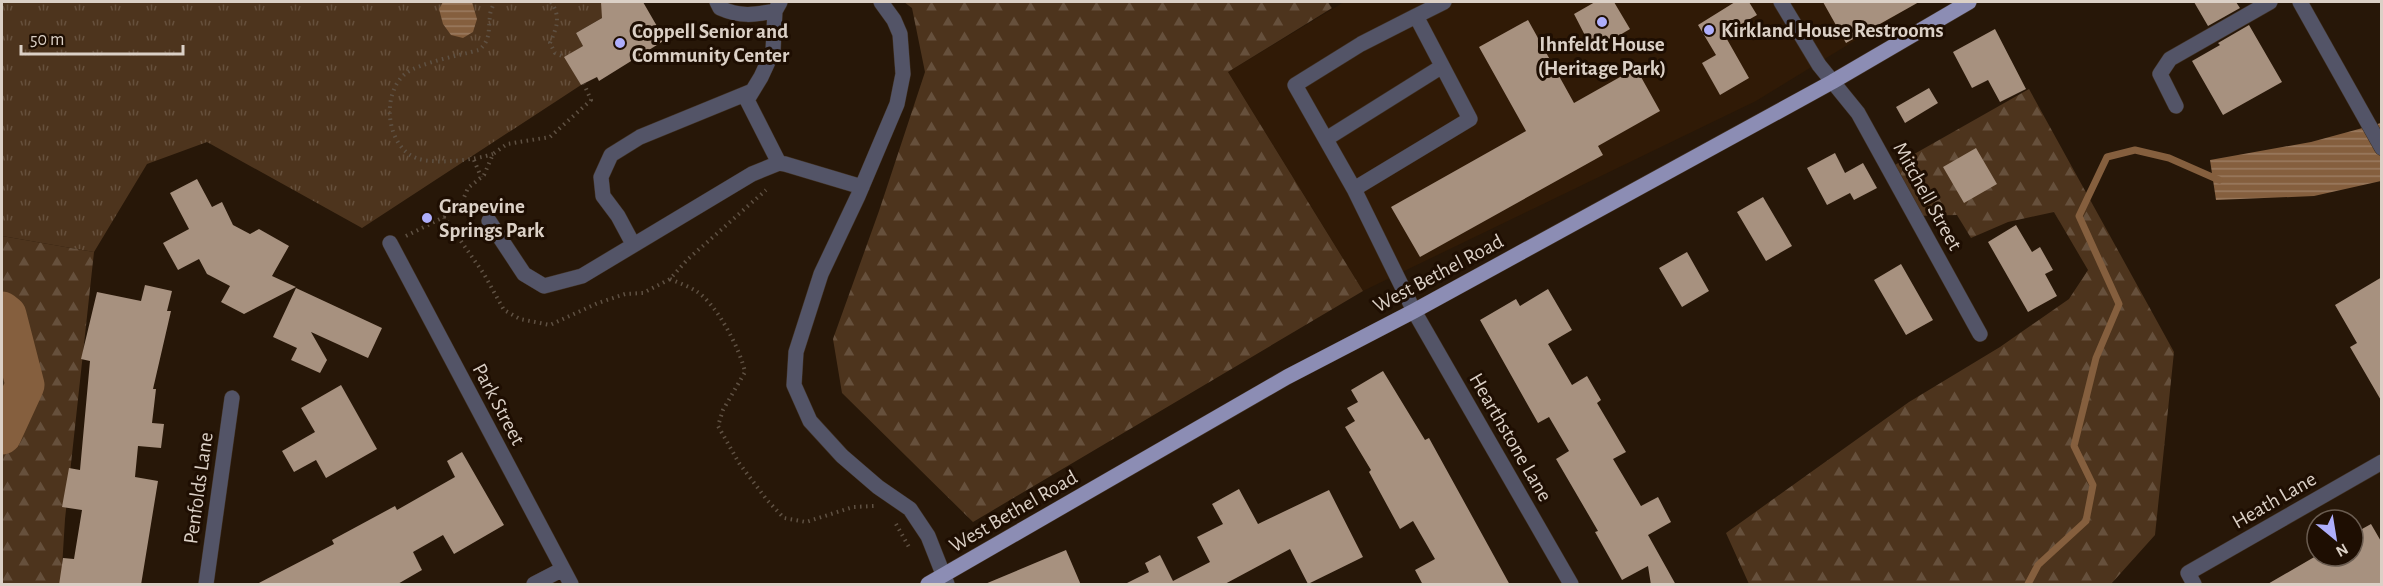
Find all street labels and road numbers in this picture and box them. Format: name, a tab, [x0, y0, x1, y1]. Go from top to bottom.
street label: Mitchell Street	[1889, 139, 1966, 254]
street label: West Bethel Road	[1370, 230, 1507, 316]
street label: Park Street	[468, 360, 529, 449]
street label: Hearthstone Lane	[1465, 369, 1556, 505]
street label: Penfolds Lane	[180, 431, 217, 545]
street label: West Bethel Road	[946, 466, 1081, 557]
street label: Heath Lane	[2229, 468, 2320, 533]

